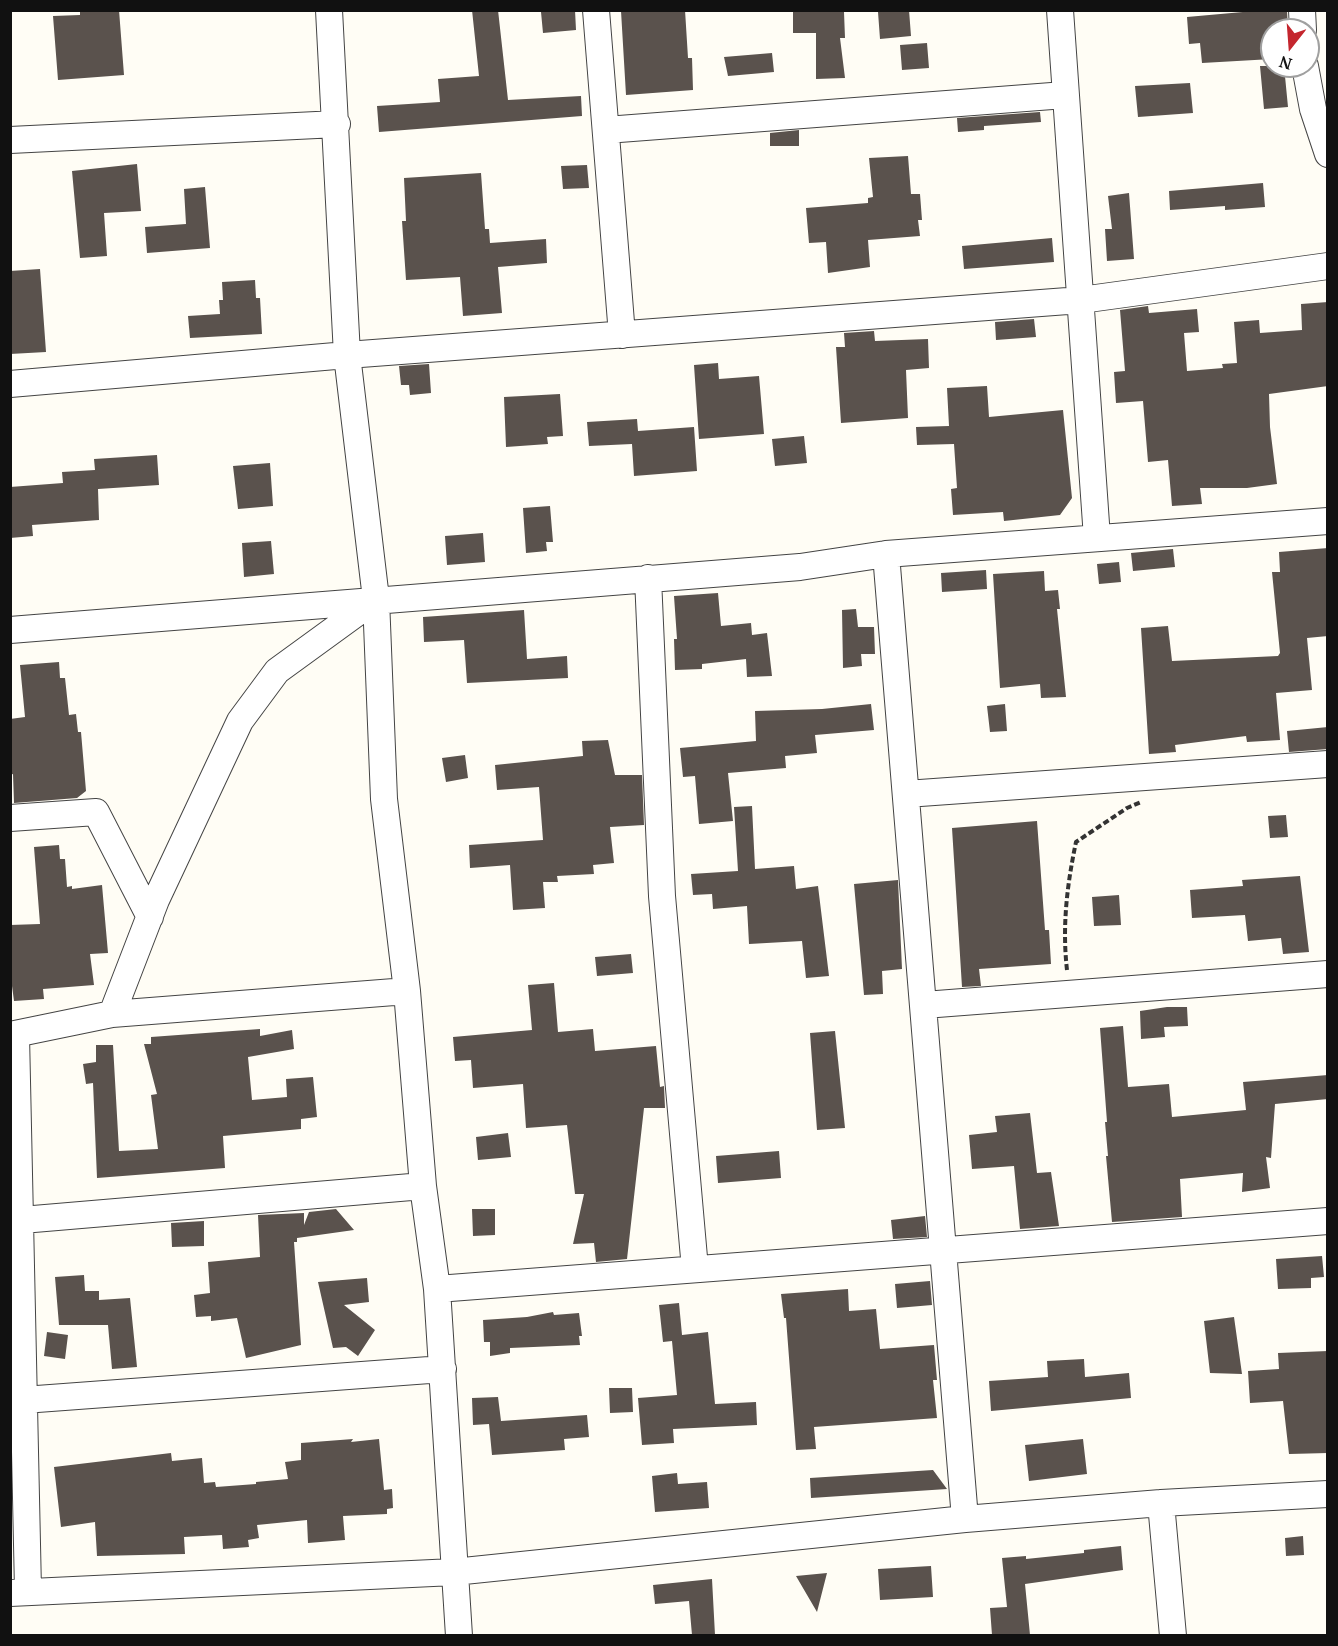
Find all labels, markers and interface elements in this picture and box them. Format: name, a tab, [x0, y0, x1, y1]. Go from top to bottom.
north arrow	[1260, 18, 1320, 78]
text: N	[1276, 51, 1294, 76]

